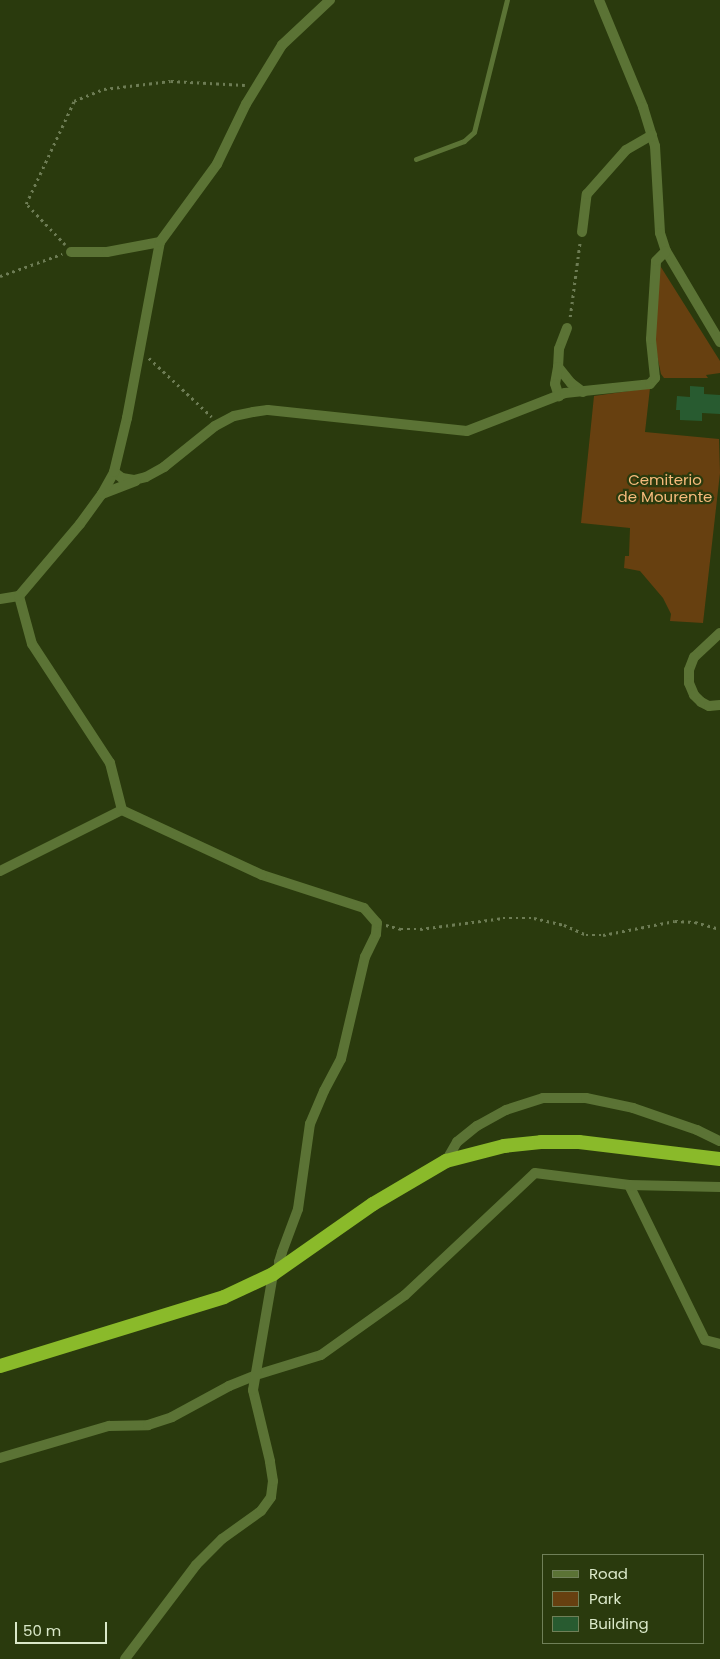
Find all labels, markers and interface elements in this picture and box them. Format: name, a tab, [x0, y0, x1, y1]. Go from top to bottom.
park label: Cemiterio de Mourente	[618, 470, 712, 505]
legend	[542, 1554, 705, 1644]
text: Road	[589, 1563, 628, 1584]
text: Park	[589, 1588, 621, 1609]
scale bar	[18, 1612, 110, 1644]
text: Building	[589, 1613, 649, 1634]
text: 50 m	[23, 1620, 61, 1641]

